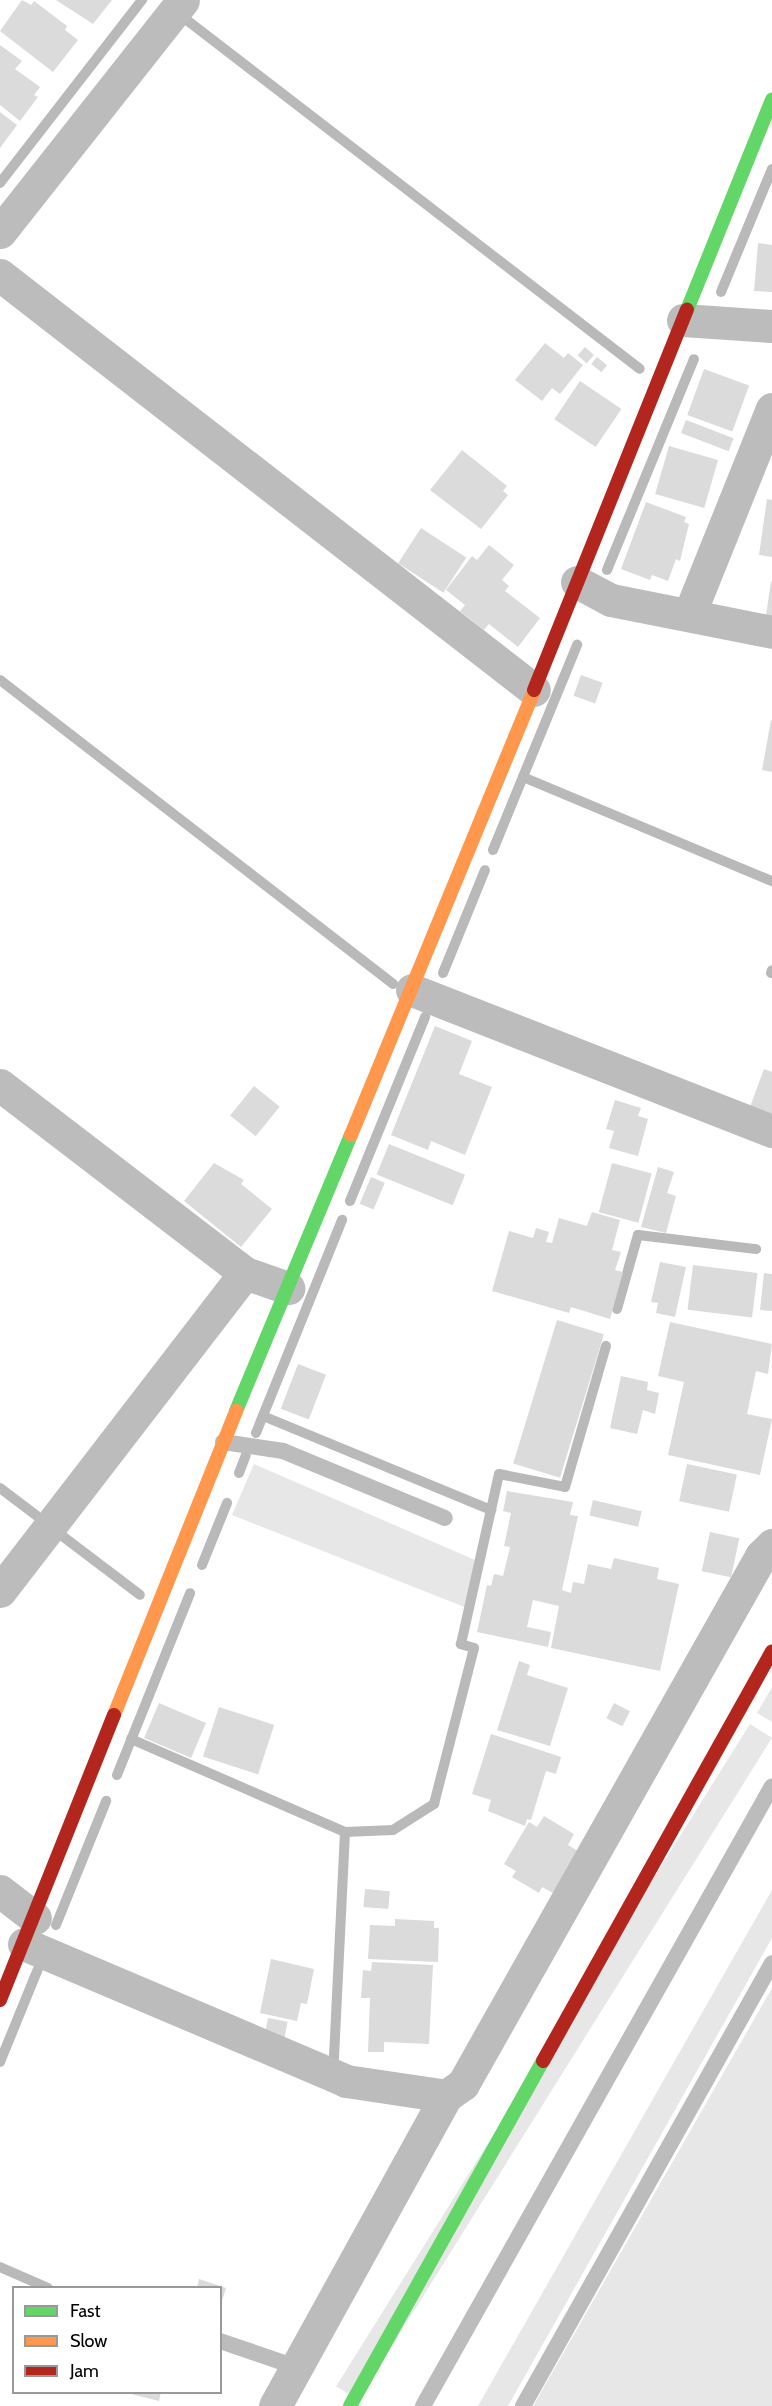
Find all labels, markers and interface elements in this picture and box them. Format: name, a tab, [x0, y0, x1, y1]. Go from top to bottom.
legend	[12, 2286, 222, 2394]
text: Fast	[70, 2300, 101, 2322]
text: Slow	[70, 2330, 107, 2352]
text: Jam	[70, 2360, 99, 2382]

